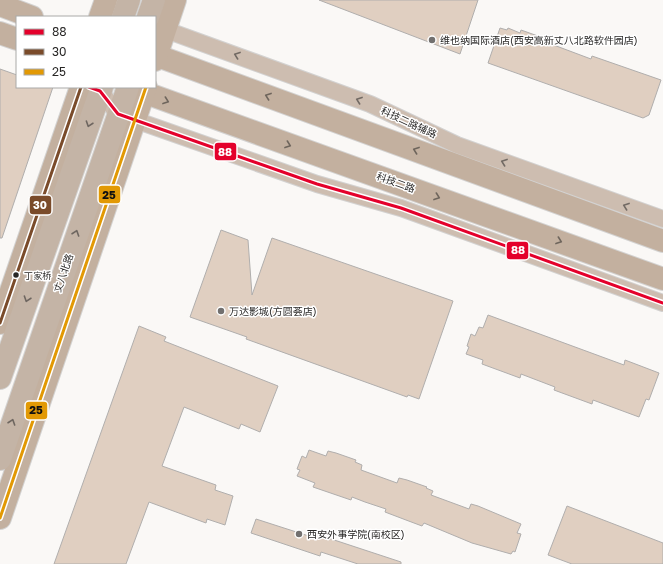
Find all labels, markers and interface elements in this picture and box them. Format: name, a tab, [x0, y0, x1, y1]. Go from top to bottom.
legend	[16, 16, 156, 88]
text: 88	[52, 24, 67, 39]
place label: 维也纳国际酒店(西安高新丈八北路软件园店)	[440, 34, 638, 46]
marker: 维也纳国际酒店(西安高新丈八北路软件园店)	[427, 35, 437, 45]
text: 30	[52, 44, 66, 59]
one-way arrow	[233, 52, 240, 60]
text: 25	[52, 64, 66, 79]
one-way arrow	[264, 92, 271, 101]
one-way arrow	[162, 96, 169, 104]
one-way arrow	[356, 96, 363, 104]
street label: 科技二路辅路	[379, 104, 439, 140]
one-way arrow	[85, 120, 94, 127]
one-way arrow	[284, 140, 291, 148]
line badge: 88	[214, 142, 237, 161]
text: 88	[218, 145, 232, 158]
one-way arrow	[413, 147, 420, 155]
one-way arrow	[501, 158, 508, 166]
street label: 科技二路	[375, 170, 417, 194]
line badge: 25	[98, 185, 121, 204]
text: 25	[102, 188, 116, 201]
one-way arrow	[434, 192, 441, 200]
line badge: 30	[29, 195, 52, 215]
text: 30	[33, 198, 47, 211]
one-way arrow	[623, 202, 630, 211]
one-way arrow	[72, 230, 80, 237]
one-way arrow	[556, 237, 563, 245]
line badge: 88	[506, 241, 529, 260]
text: 88	[511, 243, 525, 256]
street label: 丈八北路	[51, 252, 75, 294]
marker: 丁家桥	[11, 270, 21, 280]
place label: 丁家桥	[24, 270, 52, 281]
one-way arrow	[24, 296, 32, 303]
place label: 万达影城(方圆荟店)	[229, 305, 317, 317]
marker: 万达影城(方圆荟店)	[216, 306, 226, 316]
line badge: 25	[25, 401, 48, 420]
text: 25	[29, 403, 43, 416]
one-way arrow	[8, 419, 16, 426]
place label: 西安外事学院(南校区)	[307, 528, 405, 540]
marker: 西安外事学院(南校区)	[294, 529, 304, 539]

